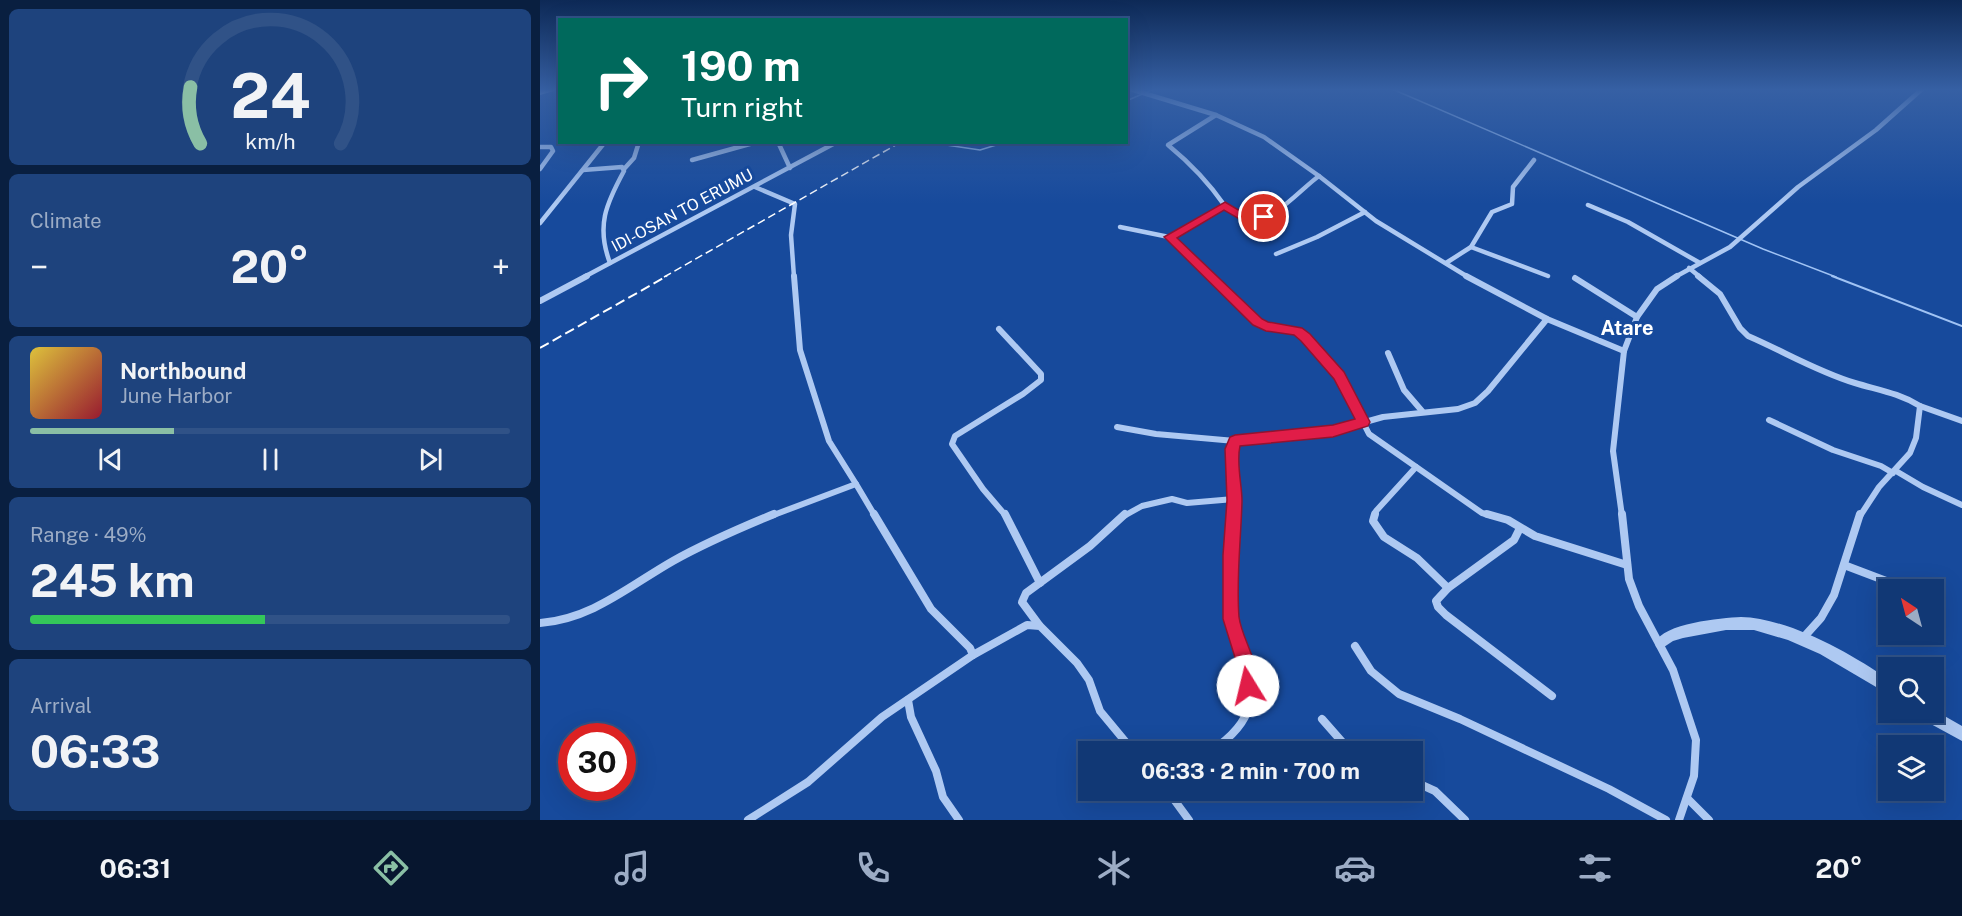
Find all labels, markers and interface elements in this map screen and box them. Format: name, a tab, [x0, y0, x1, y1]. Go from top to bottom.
text: 190 m	[681, 41, 801, 90]
icon: right	[582, 42, 660, 120]
text: 24	[230, 59, 310, 132]
text: Turn right	[681, 91, 804, 123]
text: km/h	[245, 129, 295, 154]
street label: IDI-OSAN TO ERUMU	[608, 165, 756, 256]
pin	[1238, 191, 1289, 242]
icon: arrive	[1247, 200, 1280, 233]
text: Climate	[30, 209, 102, 233]
text: 20°	[231, 240, 309, 293]
text: −	[30, 248, 48, 286]
text: +	[492, 248, 510, 286]
district label: Atare	[1601, 316, 1653, 340]
text: Northbound	[120, 358, 246, 384]
text: June Harbor	[120, 384, 232, 408]
icon: previous	[94, 443, 127, 476]
icon: pause	[254, 443, 287, 476]
icon: next	[414, 443, 447, 476]
text: Range · 49%	[30, 523, 147, 547]
text: 245 km	[30, 554, 194, 607]
north arrow	[1878, 579, 1944, 645]
map controls	[1878, 579, 1944, 801]
position arrow	[1216, 654, 1280, 718]
button: search	[1878, 657, 1944, 723]
text: Arrival	[30, 694, 92, 718]
speed limit sign: 30	[558, 723, 636, 801]
text: 06:33	[30, 725, 160, 778]
button: layers	[1878, 735, 1944, 801]
text: 06:33 · 2 min · 700 m	[1141, 758, 1360, 784]
icon: directions	[370, 847, 412, 889]
icon: music	[611, 847, 653, 889]
icon: phone	[852, 847, 894, 889]
icon: climate	[1093, 847, 1135, 889]
icon: car	[1334, 847, 1376, 889]
icon: filters	[1574, 847, 1616, 889]
text: 06:31	[99, 852, 171, 884]
text: 20°	[1815, 852, 1863, 884]

